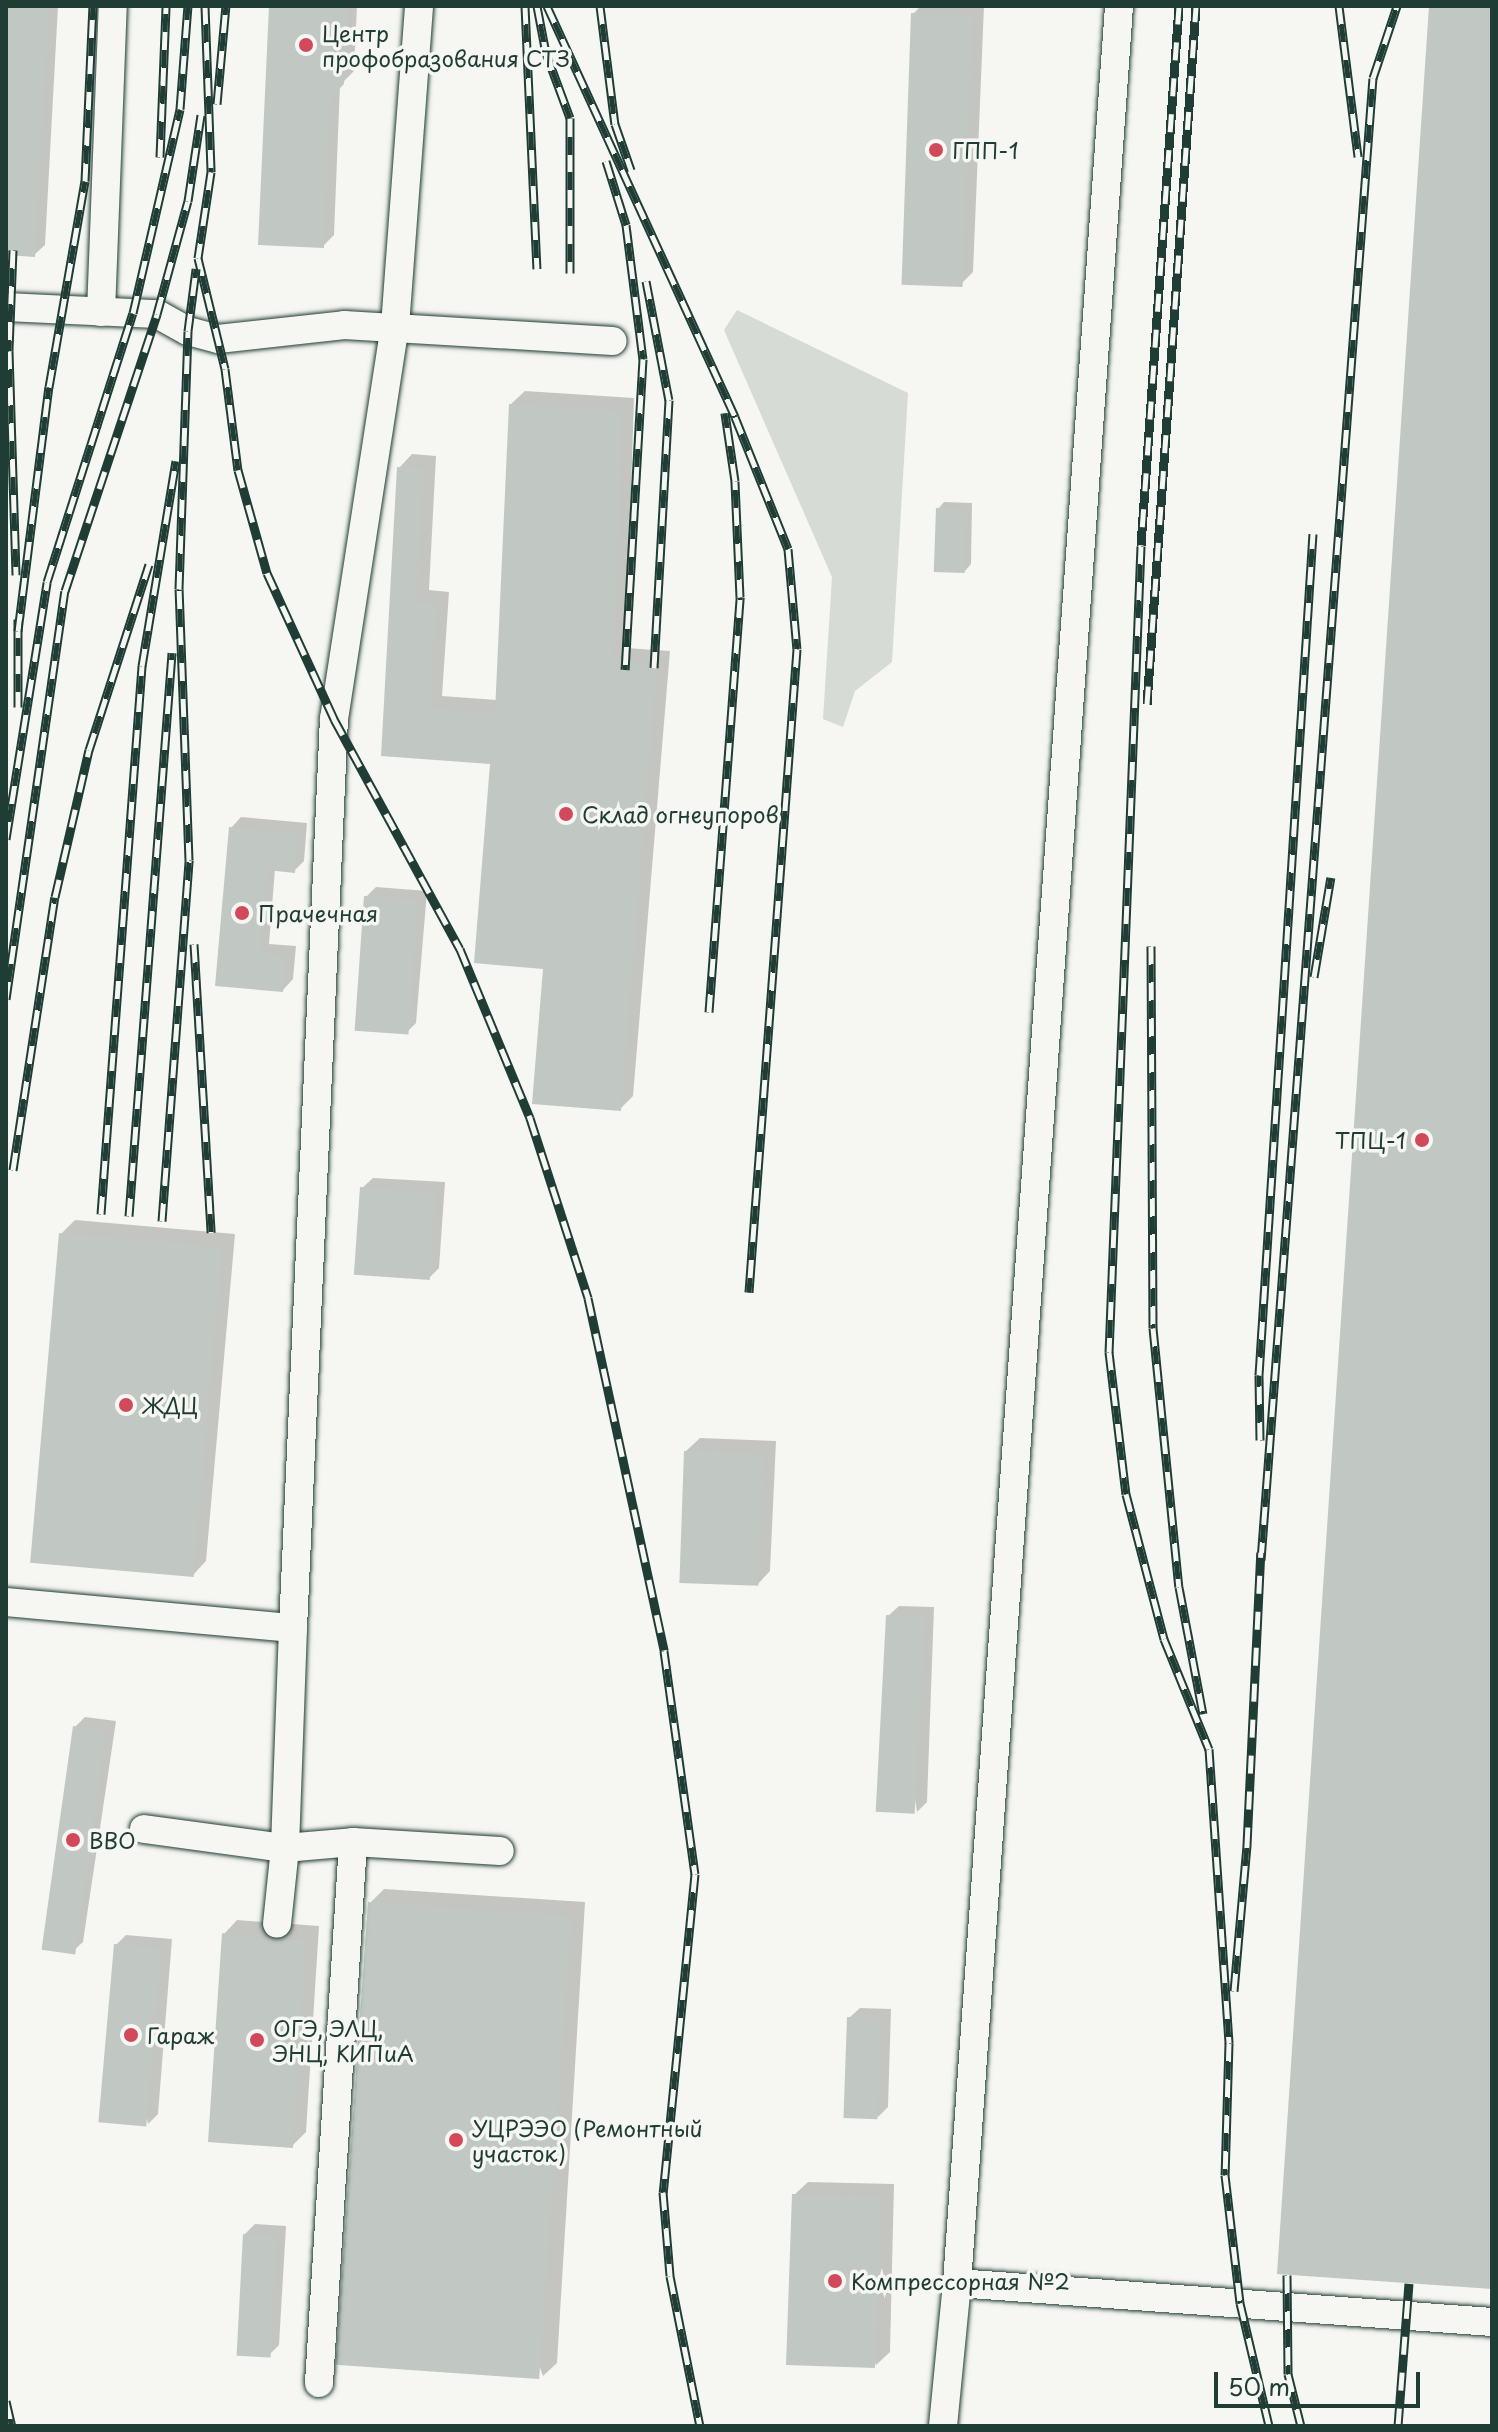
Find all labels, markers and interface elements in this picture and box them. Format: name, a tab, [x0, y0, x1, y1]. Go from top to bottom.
place label: Центр профобразования СТЗ	[322, 19, 571, 70]
marker: Центр профобразования СТЗ	[297, 36, 315, 54]
place label: ГПП-1	[952, 137, 1019, 163]
marker: ГПП-1	[927, 141, 945, 159]
place label: Склад огнеупоров	[582, 801, 779, 827]
marker: Склад огнеупоров	[557, 805, 575, 823]
place label: Прачечная	[258, 900, 378, 926]
marker: Прачечная	[233, 904, 251, 922]
place label: ТПЦ-1	[1335, 1127, 1406, 1153]
marker: ТПЦ-1	[1413, 1131, 1431, 1149]
place label: ЖДЦ	[142, 1392, 198, 1418]
marker: ЖДЦ	[117, 1396, 135, 1414]
place label: ВВО	[89, 1827, 136, 1853]
marker: ВВО	[64, 1831, 82, 1849]
place label: ОГЭ, ЭЛЦ, ЭНЦ, КИПиА	[273, 2014, 414, 2066]
place label: Гараж	[147, 2022, 214, 2048]
marker: Гараж	[122, 2026, 140, 2044]
marker: ОГЭ, ЭЛЦ, ЭНЦ, КИПиА	[248, 2031, 266, 2049]
place label: УЦРЭЭО (Ремонтный участок)	[472, 2114, 704, 2166]
marker: УЦРЭЭО (Ремонтный участок)	[447, 2131, 465, 2149]
place label: Компрессорная №2	[851, 2268, 1070, 2294]
marker: Компрессорная №2	[826, 2272, 844, 2290]
scale bar	[1218, 2356, 1424, 2406]
text: 50 m	[1228, 2368, 1290, 2404]

